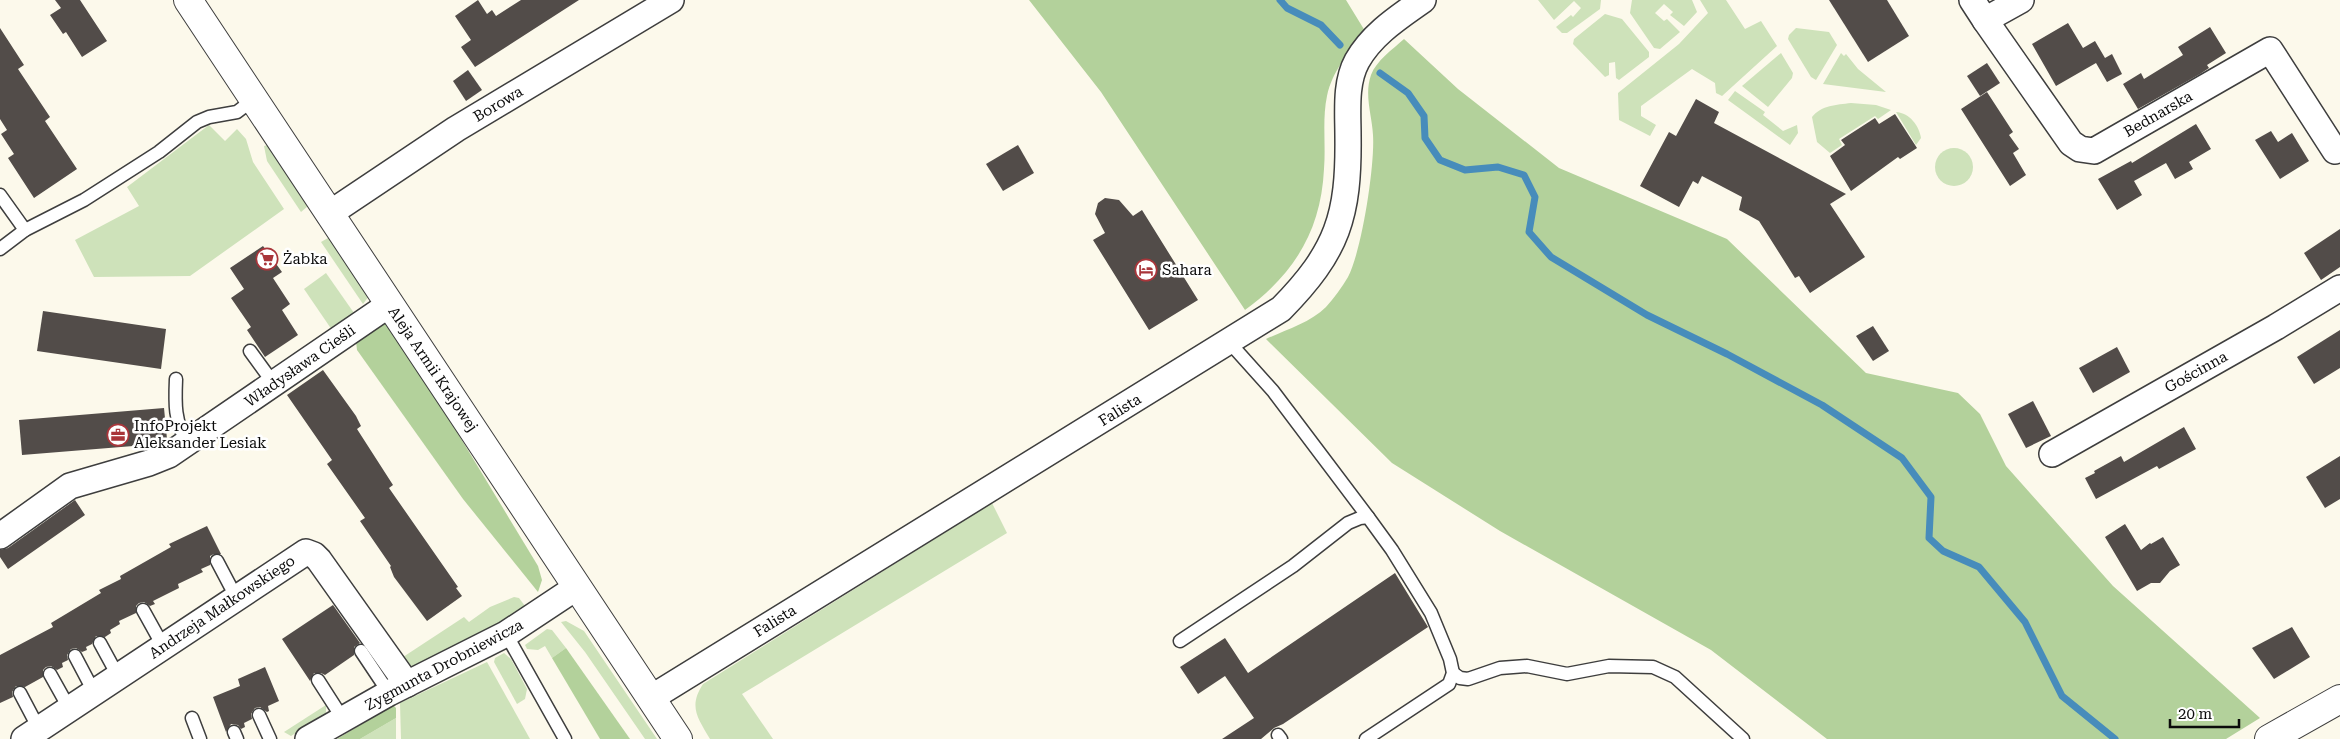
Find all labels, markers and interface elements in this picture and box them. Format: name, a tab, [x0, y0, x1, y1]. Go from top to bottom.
street label: Borowa	[470, 82, 526, 126]
street label: Bednarska	[2120, 87, 2196, 141]
supermarket icon: Żabka	[255, 247, 279, 271]
place label: Żabka	[283, 250, 327, 268]
hotel icon: Sahara	[1134, 258, 1158, 282]
place label: Sahara	[1162, 261, 1212, 279]
street label: Aleja Armii Krajowej	[384, 303, 482, 435]
street label: Władysława Cieśli	[241, 321, 359, 411]
street label: Gościnna	[2162, 347, 2230, 397]
street label: Falista	[1095, 390, 1145, 430]
place label: InfoProjekt Aleksander Lesiak	[134, 417, 267, 452]
office icon: InfoProjekt Aleksander Lesiak	[106, 423, 130, 447]
street label: Andrzeja Małkowskiego	[146, 552, 298, 662]
street label: Falista	[750, 601, 800, 641]
street label: Zygmunta Drobniewicza	[362, 616, 526, 714]
scale bar	[2170, 696, 2239, 728]
text: 20 m	[2178, 705, 2213, 723]

